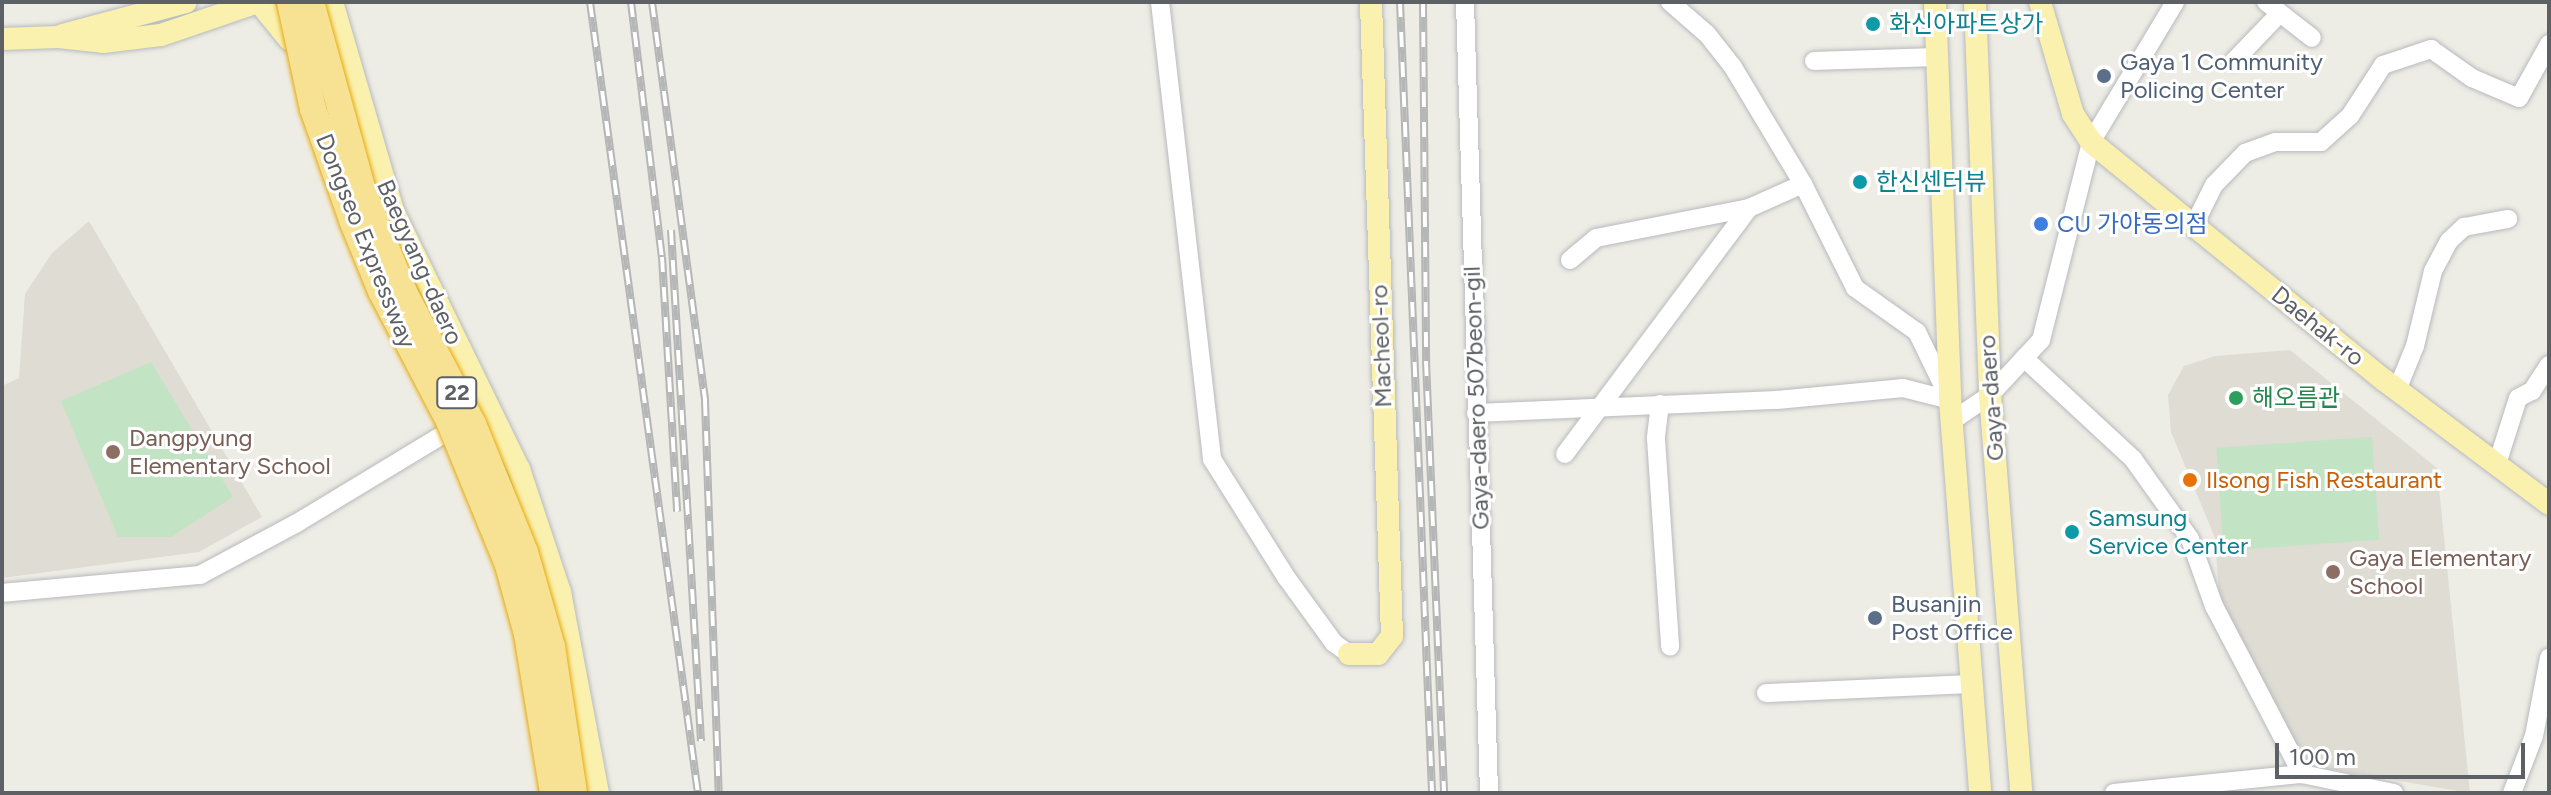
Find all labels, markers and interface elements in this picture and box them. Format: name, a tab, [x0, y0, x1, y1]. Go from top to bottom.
place label: 화신아파트상가	[1889, 10, 2044, 38]
marker: 화신아파트상가	[1864, 15, 1882, 33]
place label: Gaya 1 Community Policing Center	[2120, 48, 2323, 104]
marker: Gaya 1 Community Policing Center	[2095, 67, 2113, 85]
street label: Dongseo Expressway	[310, 130, 422, 352]
place label: 한신센터뷰	[1876, 168, 1986, 196]
marker: 한신센터뷰	[1851, 173, 1869, 191]
street label: Baegyang-daero	[371, 175, 469, 349]
place label: CU 가야동의점	[2057, 210, 2208, 238]
marker: CU 가야동의점	[2032, 215, 2050, 233]
street label: Gaya-daero 507beon-gil	[1457, 266, 1495, 530]
street label: Daehak-ro	[2266, 280, 2370, 372]
street label: Macheol-ro	[1364, 284, 1398, 408]
street label: Gaya-daero	[1972, 334, 2010, 462]
road number: 22	[435, 375, 479, 411]
place label: 해오름관	[2252, 384, 2340, 412]
marker: 해오름관	[2227, 389, 2245, 407]
place label: Dangpyung Elementary School	[129, 424, 331, 480]
marker: Dangpyung Elementary School	[104, 443, 122, 461]
place label: Ilsong Fish Restaurant	[2206, 466, 2442, 494]
marker: Ilsong Fish Restaurant	[2181, 471, 2199, 489]
place label: Samsung Service Center	[2088, 504, 2248, 560]
marker: Samsung Service Center	[2063, 523, 2081, 541]
place label: Gaya Elementary School	[2349, 544, 2531, 600]
marker: Gaya Elementary School	[2324, 563, 2342, 581]
place label: Busanjin Post Office	[1891, 590, 2013, 646]
marker: Busanjin Post Office	[1866, 609, 1884, 627]
scale bar	[2279, 727, 2529, 777]
text: 100 m	[2289, 742, 2356, 771]

